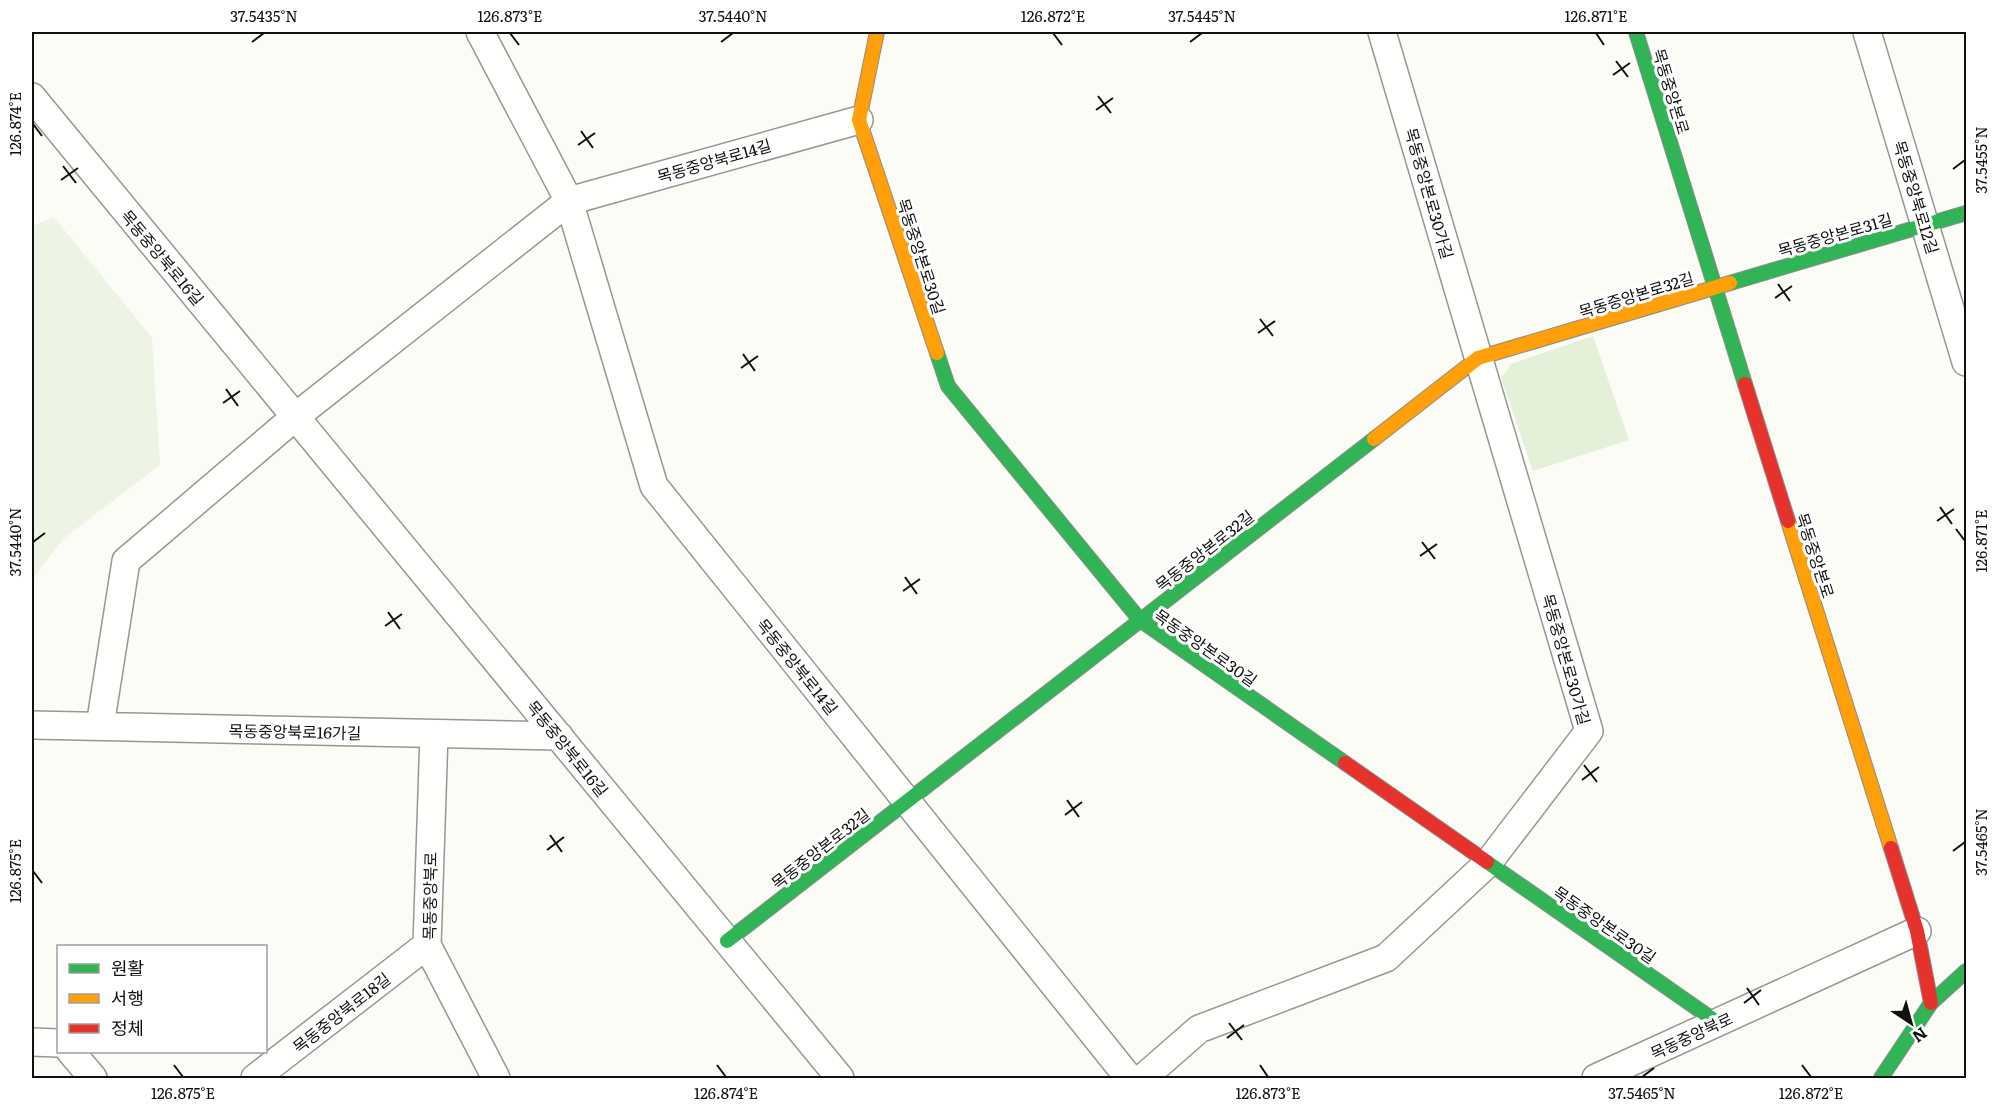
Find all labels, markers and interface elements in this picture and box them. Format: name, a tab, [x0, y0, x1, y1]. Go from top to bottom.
text: 37.5435°N	[230, 4, 298, 27]
text: 126.873°E	[478, 4, 542, 27]
text: 37.5440°N	[698, 4, 768, 27]
text: 126.872°E	[1021, 4, 1085, 27]
text: 37.5445°N	[1168, 4, 1236, 27]
text: 126.871°E	[1564, 4, 1628, 27]
street label: 목동중앙본로	[1648, 45, 1696, 137]
text: 126.874°E	[3, 92, 26, 156]
street label: 목동중앙본로30가길	[1400, 124, 1460, 262]
text: 37.5455°N	[1969, 126, 1992, 194]
street label: 목동중앙북로14길	[654, 132, 774, 188]
street label: 목동중앙북로12길	[1888, 137, 1946, 257]
street label: 목동중앙본로30길	[892, 195, 952, 317]
street label: 목동중앙북로16길	[116, 204, 210, 310]
street label: 목동중앙본로31길	[1775, 206, 1895, 262]
street label: 목동중앙본로32길	[1575, 265, 1697, 323]
street label: 목동중앙본로32길	[1150, 504, 1258, 596]
text: 37.5440°N	[3, 507, 26, 577]
street label: 목동중앙본로	[1791, 509, 1841, 601]
text: 126.871°E	[1969, 509, 1992, 573]
street label: 목동중앙본로30가길	[1537, 590, 1597, 728]
street label: 목동중앙본로30길	[1150, 602, 1262, 692]
street label: 목동중앙북로14길	[752, 613, 844, 719]
street label: 목동중앙북로16길	[521, 695, 615, 801]
street label: 목동중앙북로16가길	[228, 718, 362, 744]
street label: 목동중앙본로32길	[766, 802, 874, 894]
text: 37.5465°N	[1969, 808, 1992, 876]
text: 126.875°E	[3, 839, 26, 903]
street label: 목동중앙북로	[416, 851, 442, 940]
street label: 목동중앙본로30길	[1549, 879, 1661, 969]
legend	[57, 945, 267, 1053]
text: 원활	[111, 954, 144, 981]
street label: 목동중앙북로18길	[287, 966, 395, 1058]
text: 서행	[111, 984, 144, 1011]
north arrow	[1881, 993, 1941, 1053]
street label: 목동중앙북로	[1646, 1005, 1736, 1065]
text: 정체	[111, 1014, 144, 1041]
text: N	[1908, 1022, 1933, 1050]
text: 126.875°E	[151, 1081, 215, 1104]
text: 126.874°E	[694, 1081, 758, 1104]
text: 126.873°E	[1236, 1081, 1300, 1104]
text: 37.5465°N	[1608, 1081, 1676, 1104]
text: 126.872°E	[1779, 1081, 1843, 1104]

